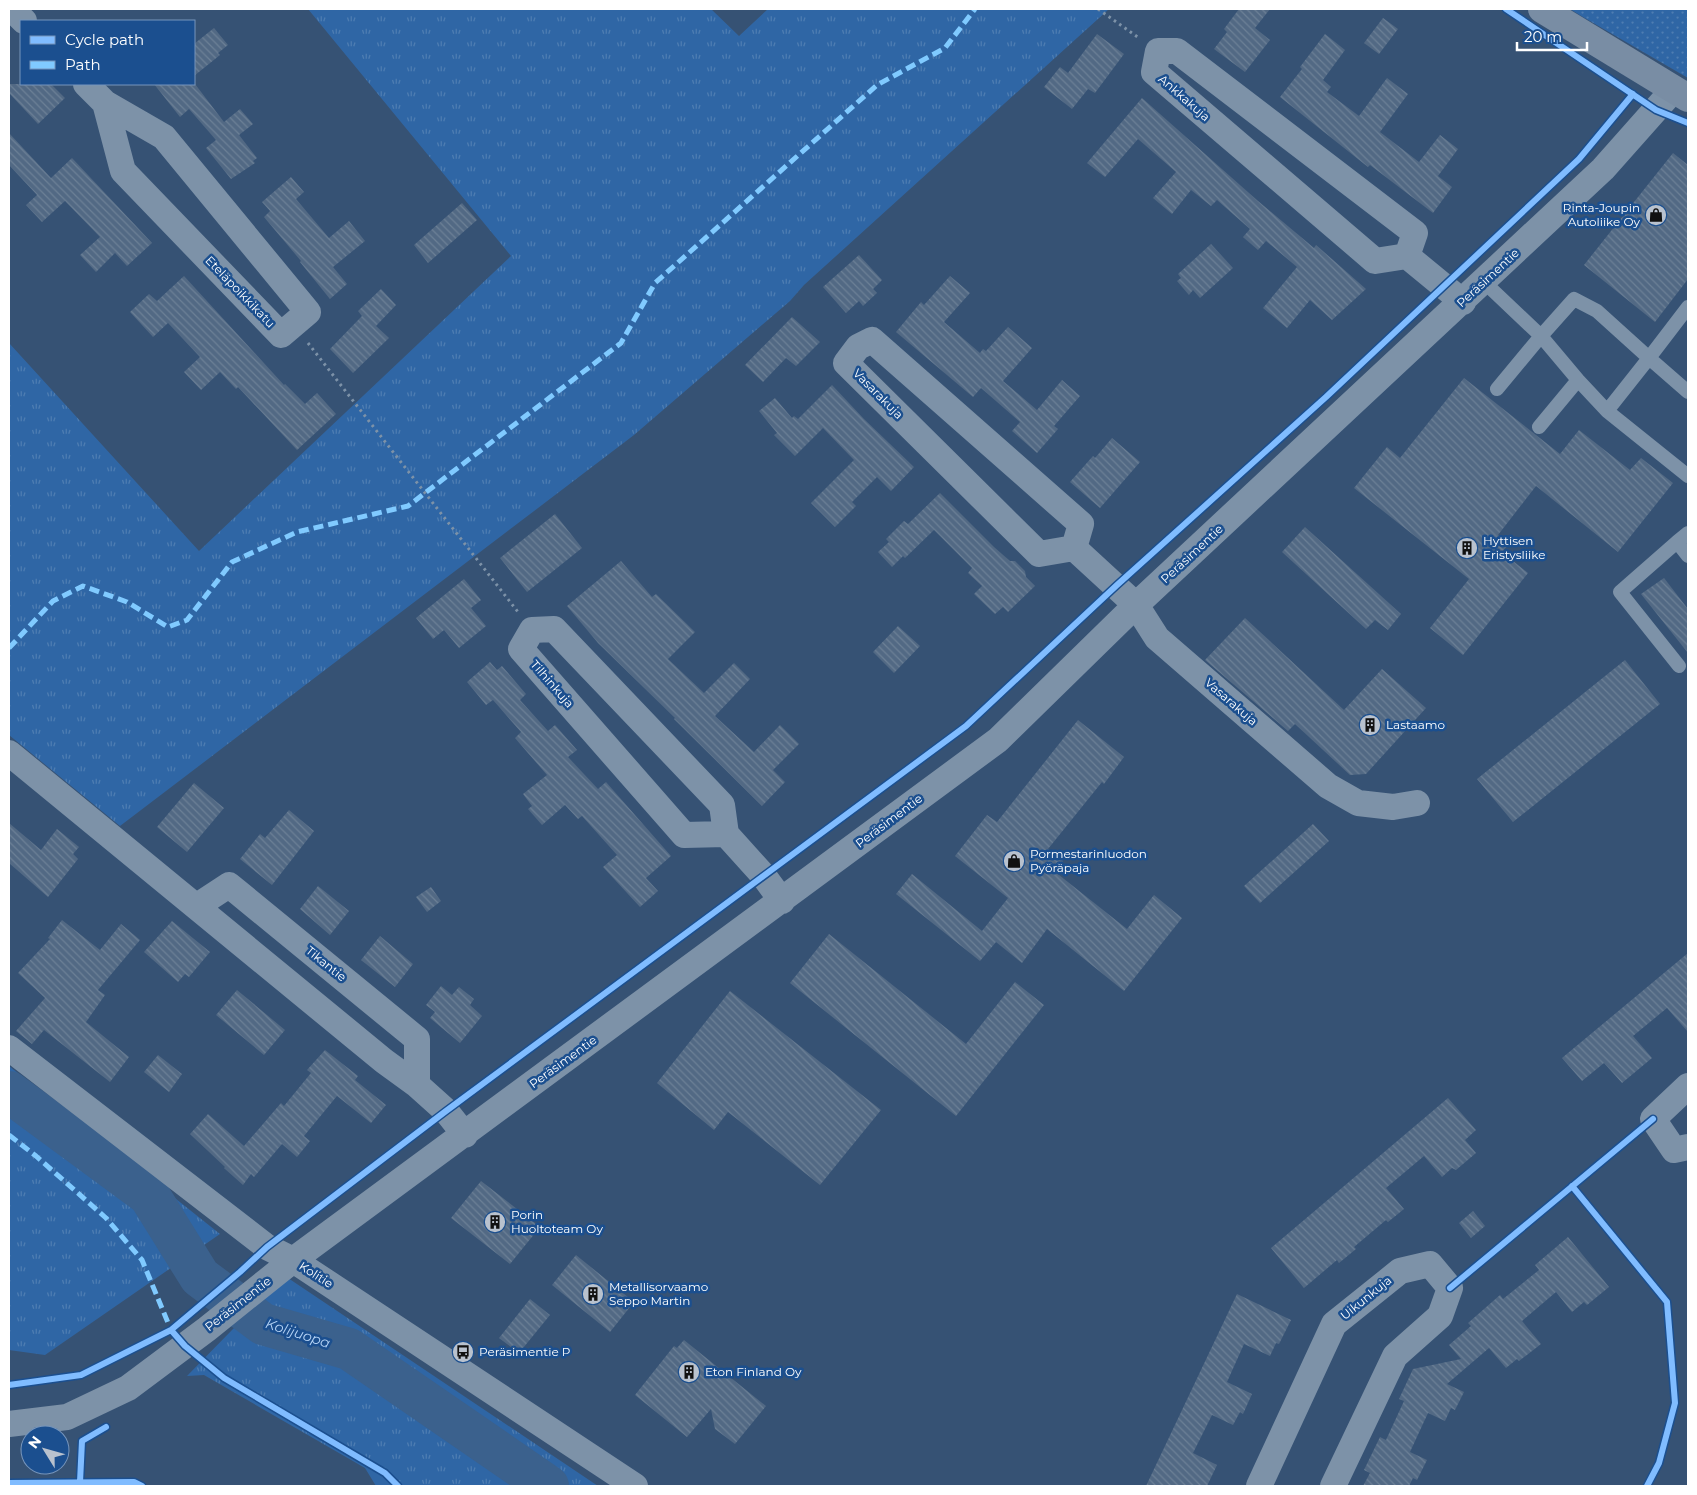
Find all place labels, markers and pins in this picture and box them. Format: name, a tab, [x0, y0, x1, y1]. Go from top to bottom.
place label: Rinta-Joupin Autoliike Oy	[1563, 200, 1640, 229]
shop icon: Rinta-Joupin Autoliike Oy	[1644, 203, 1668, 227]
place label: Hyttisen Eristysliike	[1483, 533, 1545, 562]
building icon: Hyttisen Eristysliike	[1455, 536, 1479, 560]
building icon: Lastaamo	[1358, 713, 1382, 737]
place label: Lastaamo	[1386, 717, 1445, 732]
place label: Pormestarinluodon Pyöräpaja	[1030, 846, 1147, 875]
shop icon: Pormestarinluodon Pyöräpaja	[1002, 849, 1026, 873]
place label: Porin Huoltoteam Oy	[511, 1207, 603, 1236]
building icon: Porin Huoltoteam Oy	[483, 1210, 507, 1234]
place label: Metallisorvaamo Seppo Martin	[609, 1279, 708, 1308]
building icon: Metallisorvaamo Seppo Martin	[581, 1282, 605, 1306]
bus stop icon: Peräsimentie P	[451, 1340, 475, 1364]
place label: Peräsimentie P	[479, 1344, 570, 1359]
building icon: Eton Finland Oy	[677, 1360, 701, 1384]
place label: Eton Finland Oy	[705, 1364, 802, 1379]

